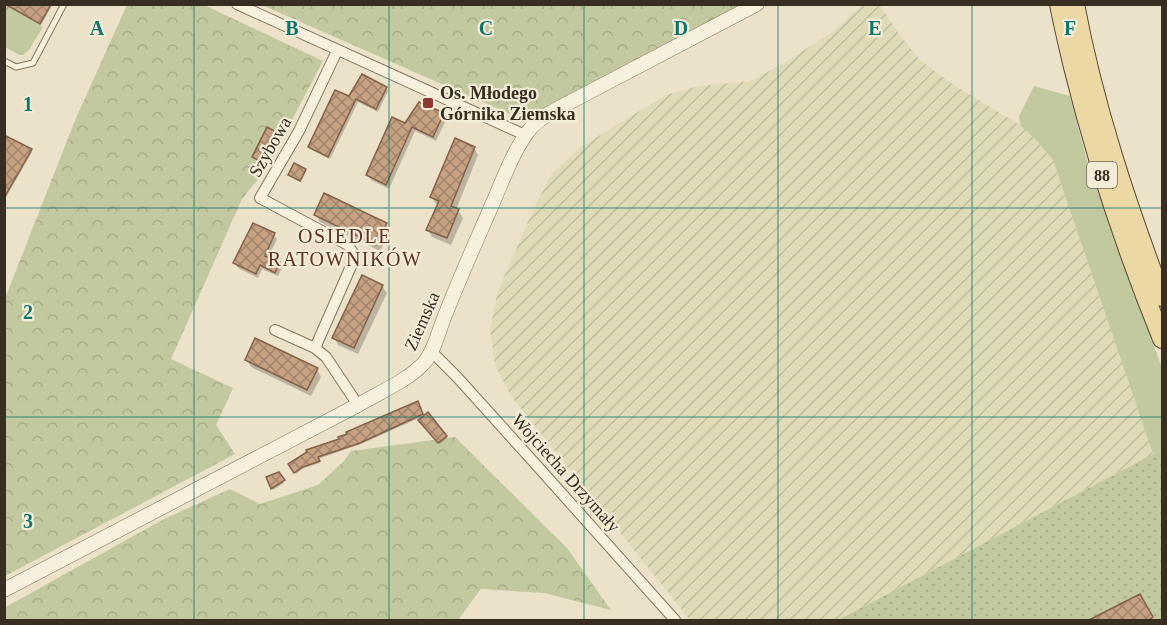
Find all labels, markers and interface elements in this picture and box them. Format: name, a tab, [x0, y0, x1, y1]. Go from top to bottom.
text: A	[90, 17, 105, 39]
text: B	[285, 17, 299, 39]
text: C	[479, 17, 493, 39]
text: D	[674, 17, 688, 39]
text: E	[868, 17, 882, 39]
text: F	[1064, 17, 1076, 39]
place label: Os. Młodego Górnika Ziemska	[440, 83, 576, 124]
text: 1	[23, 93, 33, 115]
marker: Os. Młodego Górnika Ziemska	[421, 96, 435, 110]
street label: Szybowa	[245, 113, 295, 181]
road number: 88	[1087, 162, 1117, 188]
district label: OSIEDLE RATOWNIKÓW	[268, 225, 422, 270]
street label: Ziemska	[400, 289, 444, 353]
text: 2	[23, 301, 33, 323]
street label: Wojciecha Drzymały	[508, 410, 624, 536]
text: 3	[23, 510, 33, 532]

